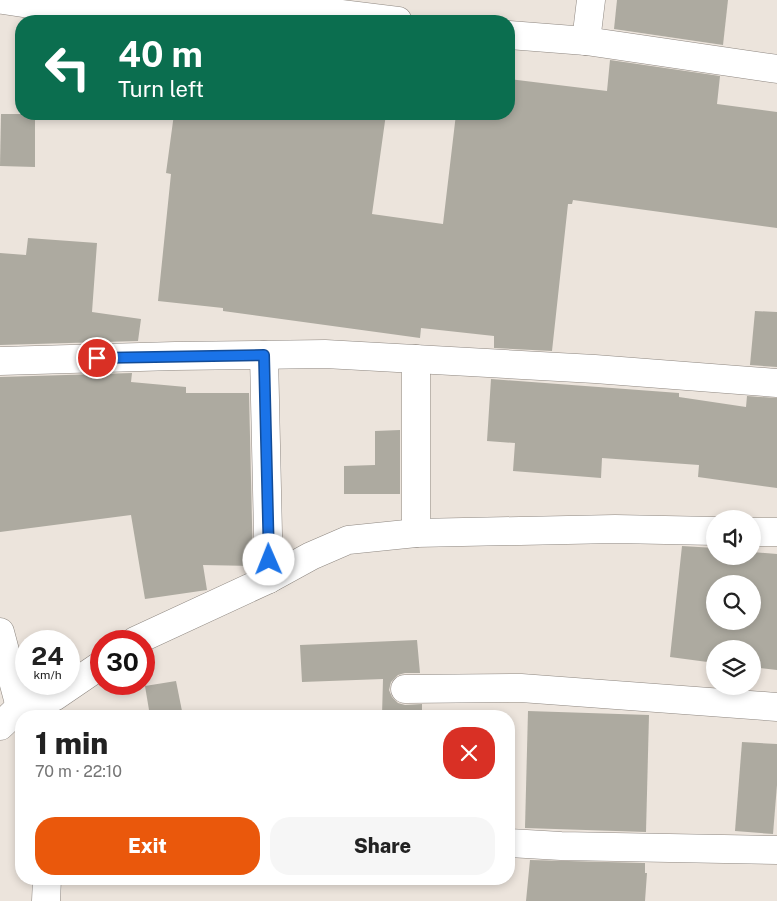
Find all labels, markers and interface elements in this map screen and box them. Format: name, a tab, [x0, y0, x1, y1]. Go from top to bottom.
text: 40 m	[118, 34, 203, 75]
icon: left	[35, 35, 100, 100]
text: Turn left	[118, 76, 204, 102]
pin	[76, 337, 118, 379]
icon: arrive	[83, 344, 111, 372]
map controls	[706, 510, 761, 695]
button: sound	[706, 510, 761, 565]
position arrow	[242, 533, 294, 585]
button: search	[706, 575, 761, 630]
speed limit sign: 30	[90, 630, 155, 695]
button: layers	[706, 640, 761, 695]
text: 24	[31, 641, 64, 671]
text: km/h	[33, 668, 62, 682]
text: 1 min	[35, 725, 108, 761]
button: close	[443, 727, 495, 779]
text: 70 m · 22:10	[35, 762, 122, 781]
button: Exit	[35, 817, 260, 875]
button: Share	[270, 817, 495, 875]

